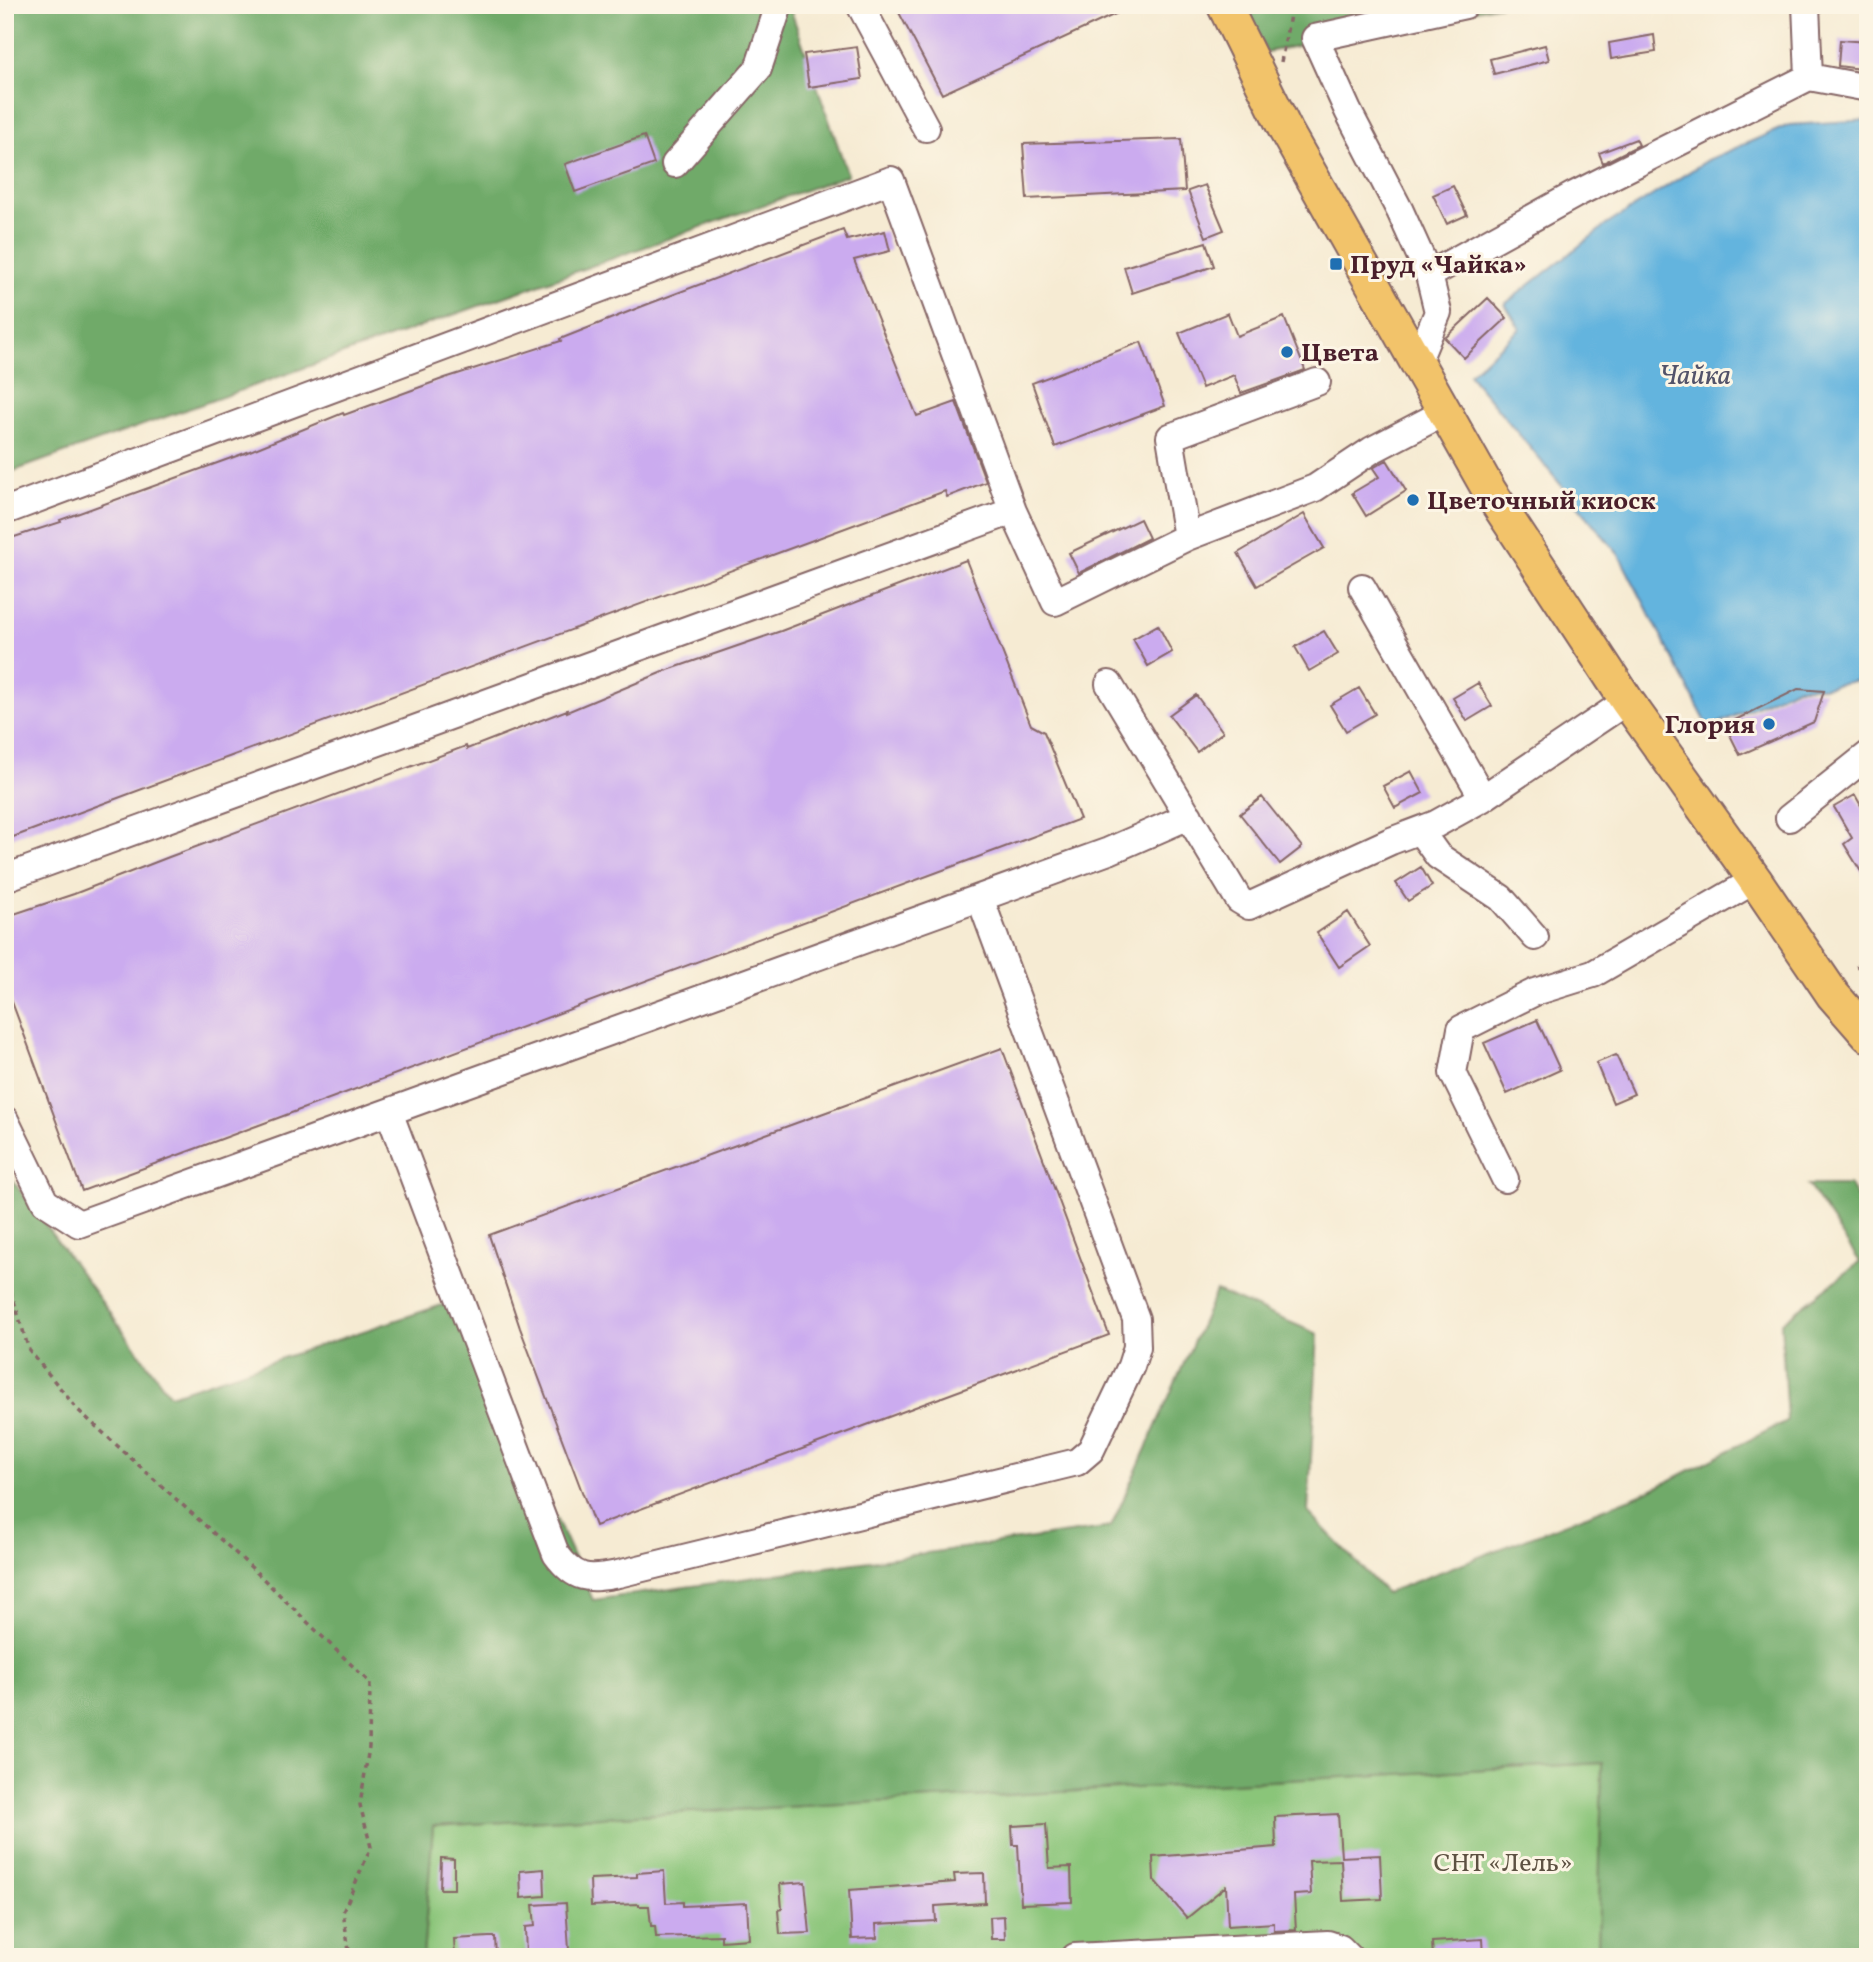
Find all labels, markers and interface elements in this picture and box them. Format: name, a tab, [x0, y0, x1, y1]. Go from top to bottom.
place label: Пруд «Чайка»	[1350, 248, 1527, 284]
marker: Пруд «Чайка»	[1328, 256, 1344, 272]
place label: Цвета	[1301, 336, 1379, 372]
marker: Цвета	[1279, 344, 1295, 360]
water label: Чайка	[1659, 357, 1731, 396]
place label: Цветочный киоск	[1427, 484, 1656, 520]
marker: Цветочный киоск	[1405, 492, 1421, 508]
place label: Глория	[1664, 708, 1755, 744]
marker: Глория	[1761, 716, 1777, 732]
park label: СНТ «Лель»	[1434, 1846, 1572, 1882]

